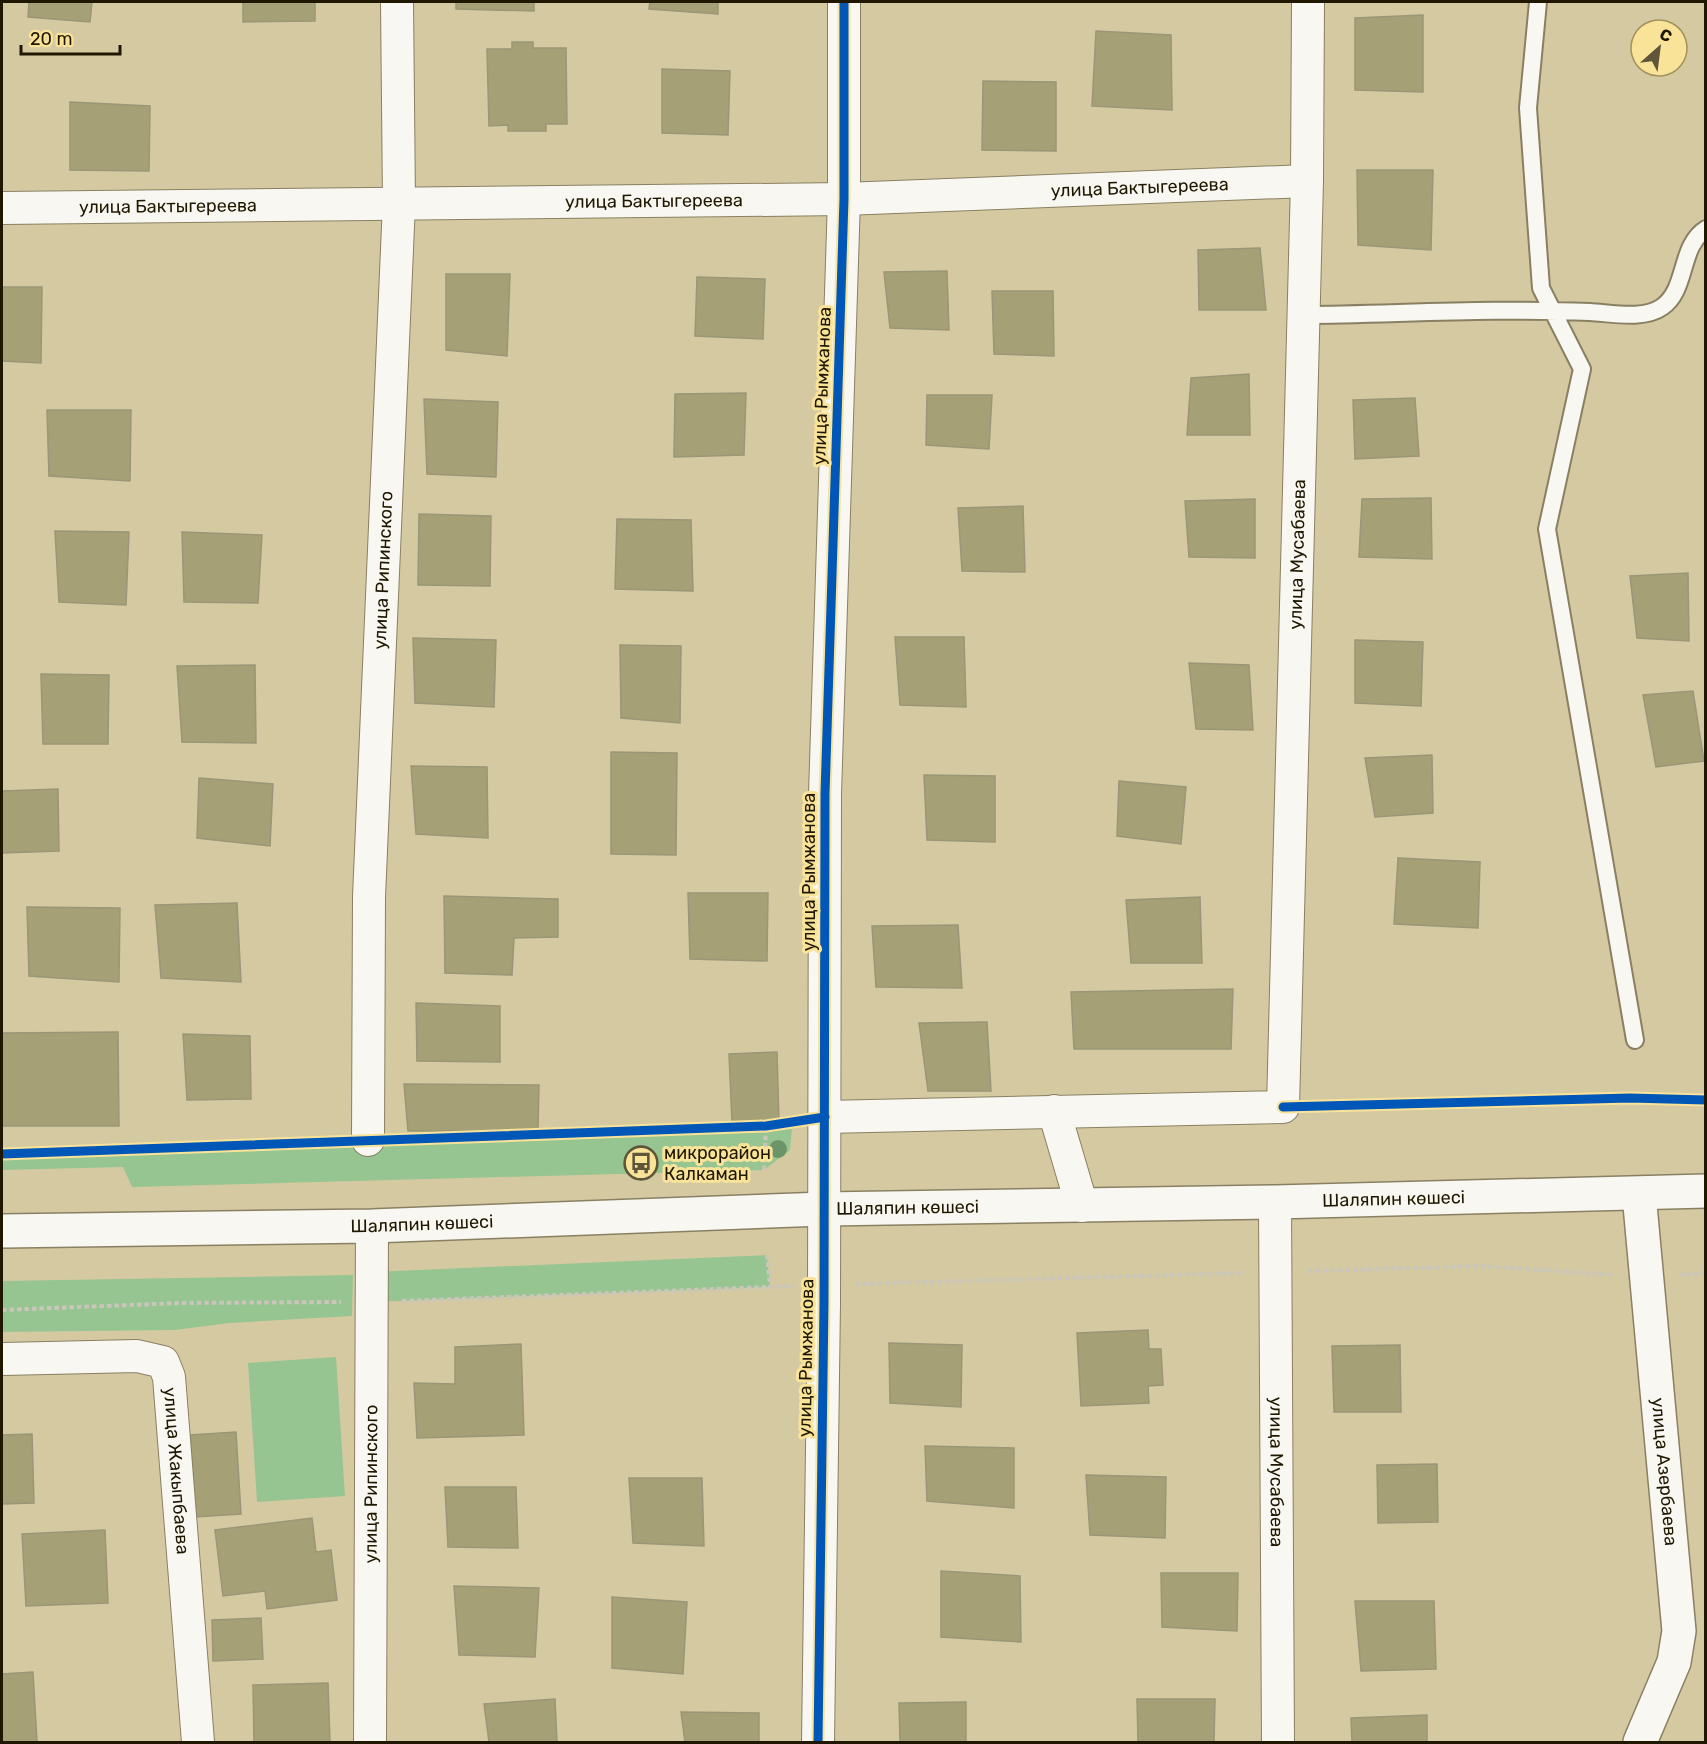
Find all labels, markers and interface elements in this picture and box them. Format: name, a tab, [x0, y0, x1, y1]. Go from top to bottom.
scale bar	[21, 18, 120, 56]
north arrow	[1629, 18, 1689, 78]
text: С	[1656, 24, 1675, 46]
text: 20 m	[30, 28, 72, 50]
street label: улица Бактыгереева	[1050, 173, 1229, 202]
street label: улица Бактыгереева	[565, 189, 743, 213]
street label: улица Бактыгереева	[79, 194, 257, 218]
street label: улица Рымжанова	[808, 306, 836, 466]
street label: улица Мусабаева	[1284, 479, 1310, 630]
street label: улица Рипинского	[369, 491, 398, 650]
street label: улица Рымжанова	[798, 793, 820, 951]
place label: микрорайон Калкаман	[664, 1142, 771, 1185]
bus stop icon: микрорайон Калкаман	[623, 1145, 659, 1181]
street label: Шаляпин көшесі	[1322, 1186, 1465, 1212]
street label: Шаляпин көшесі	[836, 1196, 979, 1220]
street label: Шаляпин көшесі	[350, 1210, 494, 1237]
street label: улица Рымжанова	[794, 1279, 818, 1437]
street label: улица Жакыпбаева	[159, 1386, 194, 1555]
street label: улица Мусабаева	[1265, 1397, 1288, 1547]
street label: улица Азербаева	[1647, 1397, 1682, 1547]
street label: улица Рипинского	[360, 1405, 382, 1563]

